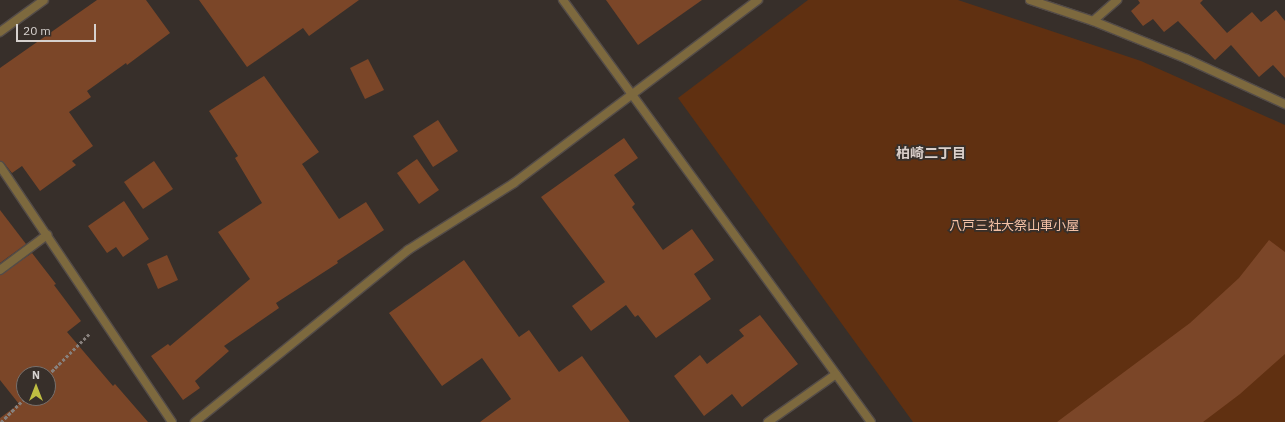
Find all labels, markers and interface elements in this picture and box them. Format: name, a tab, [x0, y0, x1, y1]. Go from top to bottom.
scale bar	[18, 16, 98, 42]
text: 20 m	[23, 23, 51, 38]
district label: 柏崎二丁目	[896, 145, 966, 161]
park label: 八戸三社大祭山車小屋	[949, 218, 1079, 234]
north arrow	[16, 366, 56, 406]
text: N	[32, 368, 40, 382]

